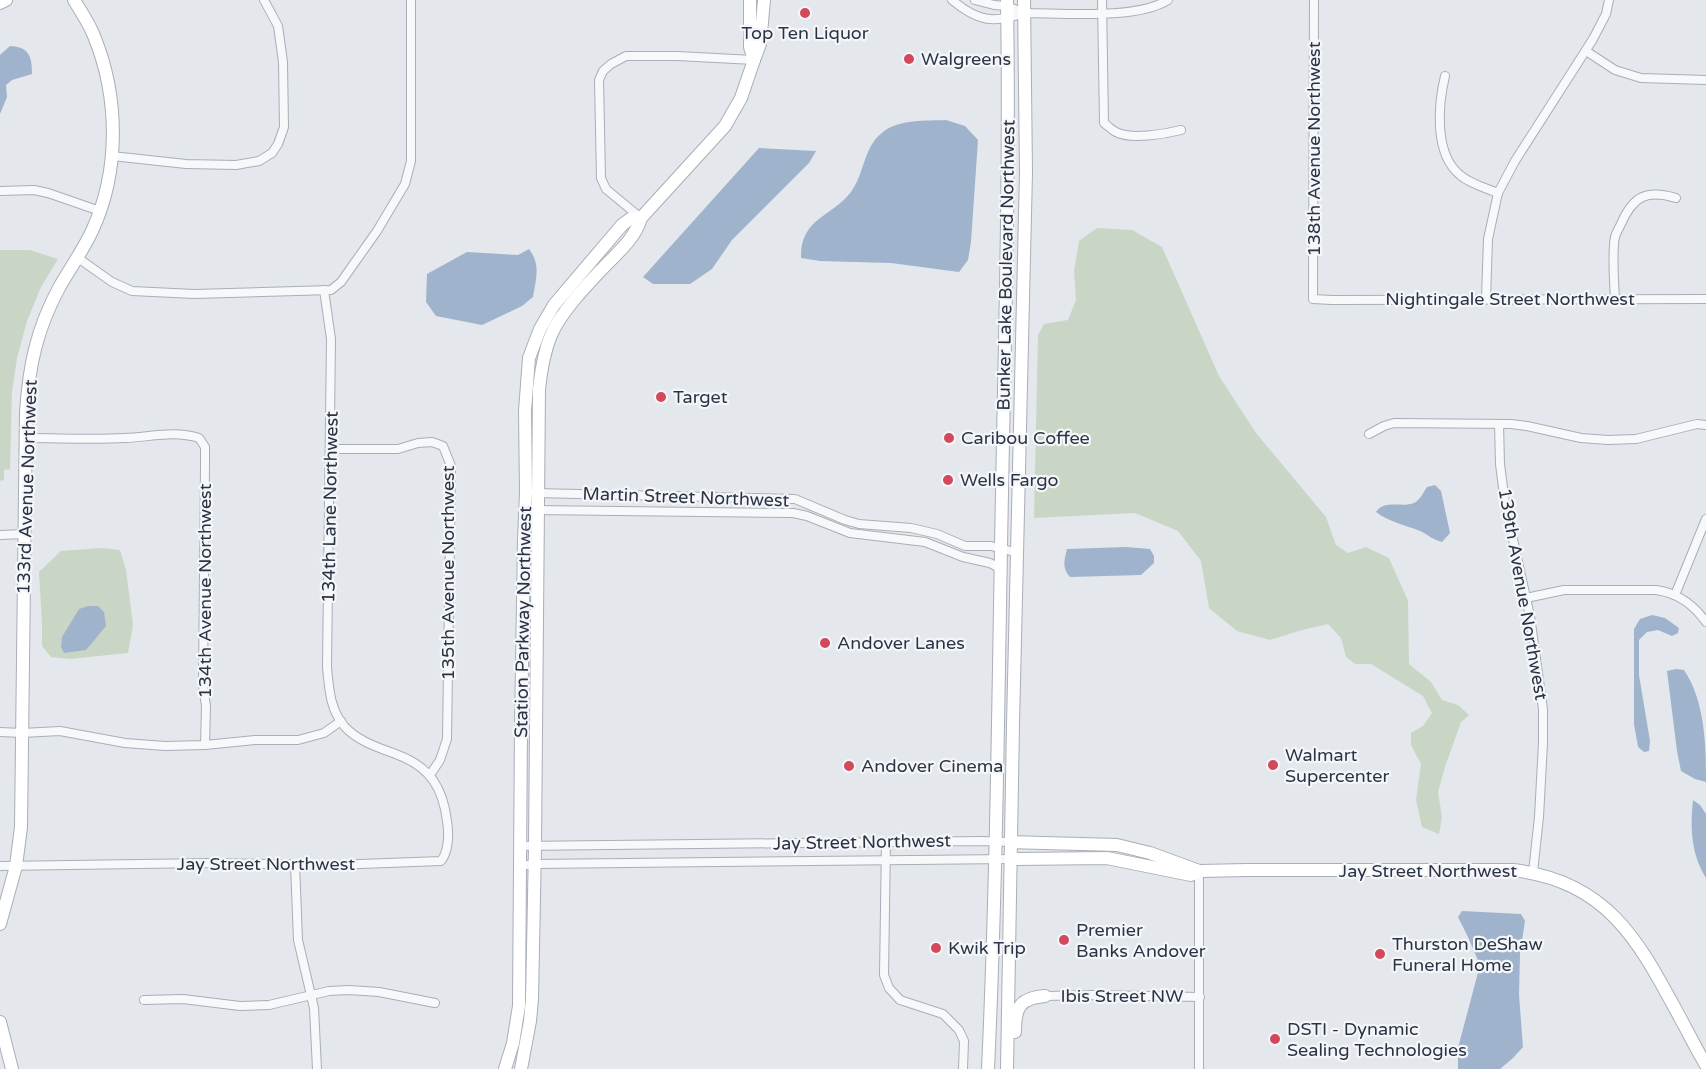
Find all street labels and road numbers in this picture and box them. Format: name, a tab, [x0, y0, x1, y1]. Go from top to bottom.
street label: 138th Avenue Northwest	[1303, 41, 1325, 257]
street label: Bunker Lake Boulevard Northwest	[992, 119, 1020, 411]
street label: Nightingale Street Northwest	[1385, 288, 1635, 310]
street label: 133rd Avenue Northwest	[12, 379, 42, 595]
street label: 134th Lane Northwest	[317, 411, 343, 603]
street label: 135th Avenue Northwest	[437, 465, 459, 681]
street label: Martin Street Northwest	[582, 482, 790, 512]
street label: 134th Avenue Northwest	[194, 483, 216, 699]
street label: 139th Avenue Northwest	[1493, 486, 1553, 702]
street label: Station Parkway Northwest	[510, 506, 536, 738]
street label: Jay Street Northwest	[773, 829, 951, 855]
street label: Jay Street Northwest	[177, 853, 355, 875]
street label: Jay Street Northwest	[1339, 860, 1517, 882]
street label: Ibis Street NW	[1061, 985, 1183, 1007]

